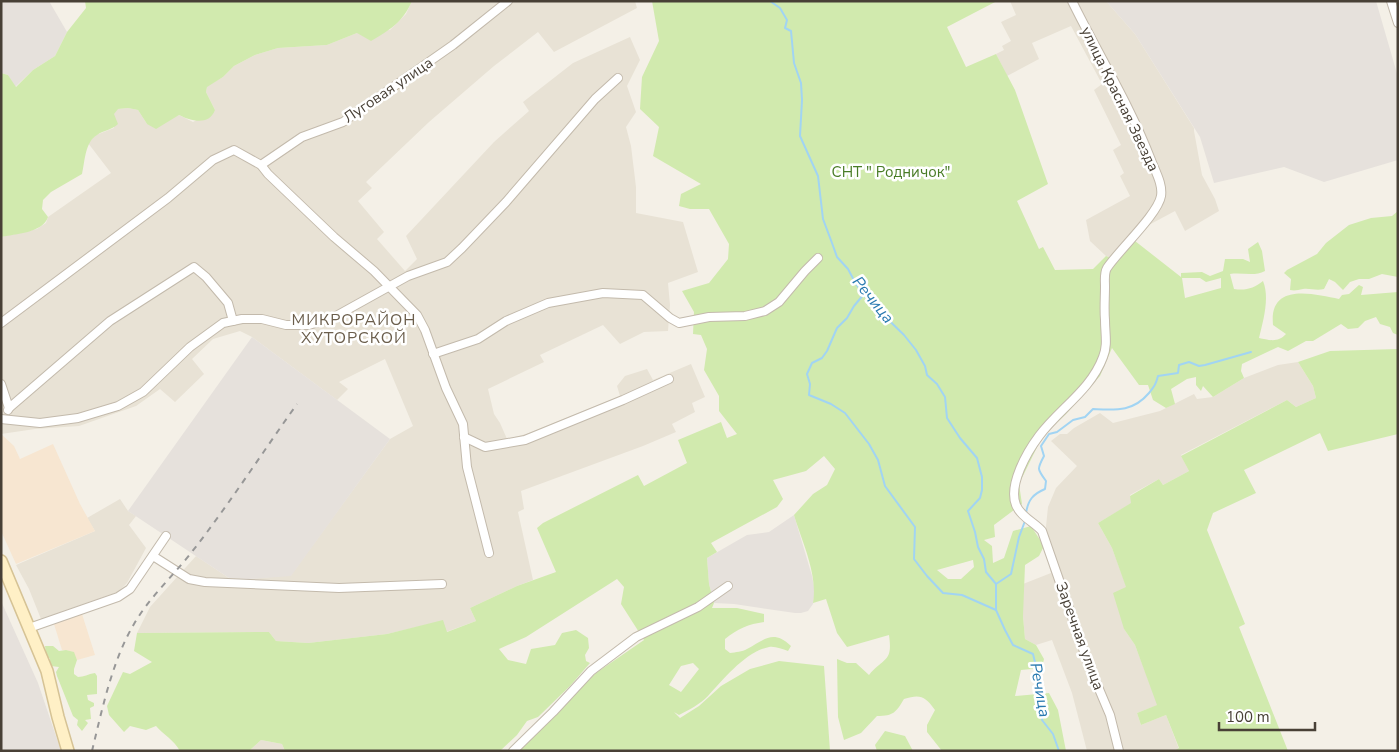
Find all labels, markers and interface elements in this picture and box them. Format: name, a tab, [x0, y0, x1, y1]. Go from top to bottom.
street label: улица Красная Звезда	[1076, 23, 1164, 175]
street label: Луговая улица	[339, 53, 437, 127]
park label: СНТ " Родничок"	[832, 162, 950, 182]
water label: Речица	[847, 272, 899, 328]
district label: МИКРОРАЙОН ХУТОРСКОЙ	[292, 309, 416, 349]
street label: Заречная улица	[1051, 579, 1109, 693]
water label: Речица	[1024, 661, 1056, 719]
scale bar	[1219, 700, 1315, 732]
text: 100 m	[1226, 707, 1270, 727]

